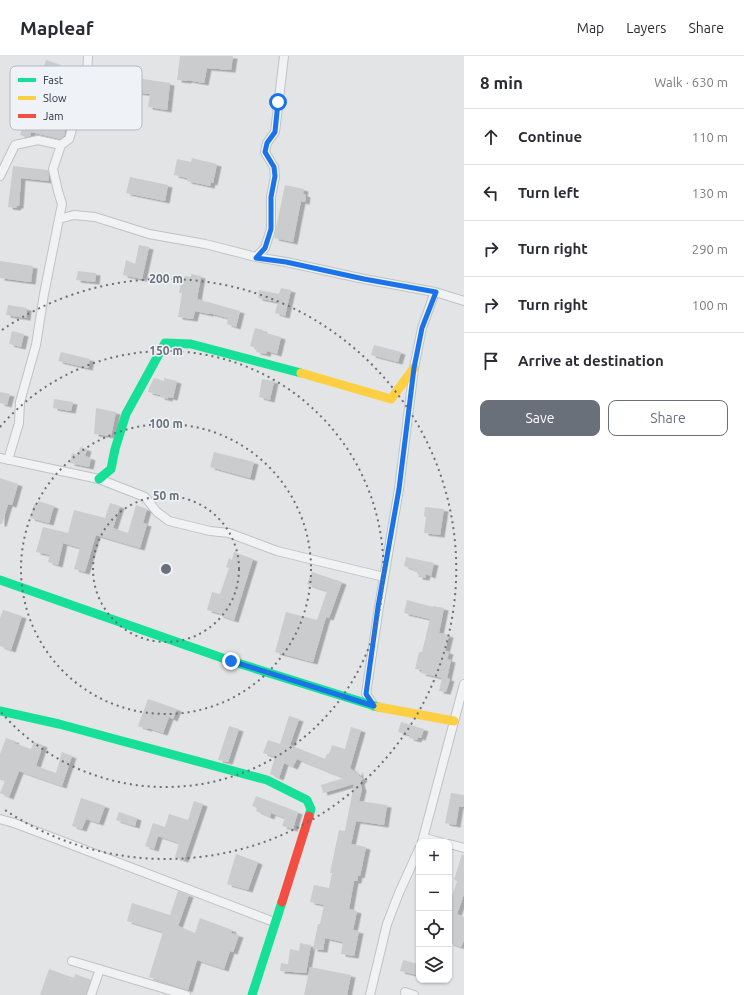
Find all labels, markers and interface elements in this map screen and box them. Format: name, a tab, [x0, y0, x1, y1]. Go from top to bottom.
text: Mapleaf	[20, 17, 93, 39]
text: Map	[577, 20, 604, 36]
text: Layers	[626, 20, 666, 36]
text: Share	[688, 20, 724, 36]
legend	[10, 66, 142, 130]
text: 8 min	[480, 73, 523, 92]
text: Fast	[43, 74, 64, 86]
text: Walk · 630 m	[654, 75, 728, 89]
text: Slow	[43, 92, 67, 104]
route start	[269, 93, 287, 111]
text: Jam	[43, 110, 64, 122]
icon: ahead	[480, 126, 502, 148]
text: Continue	[518, 128, 582, 145]
text: 110 m	[692, 130, 728, 144]
icon: left	[480, 182, 502, 204]
text: Turn left	[518, 184, 579, 201]
text: 130 m	[692, 186, 728, 200]
icon: right	[480, 238, 502, 260]
text: Turn right	[518, 240, 588, 257]
text: 290 m	[692, 242, 728, 256]
text: 200 m	[149, 272, 183, 285]
icon: right	[480, 294, 502, 316]
text: Turn right	[518, 296, 588, 313]
text: 100 m	[692, 298, 728, 312]
text: 150 m	[149, 344, 183, 357]
icon: arrive	[480, 350, 502, 372]
text: Arrive at destination	[518, 352, 664, 369]
button: Save	[480, 400, 600, 436]
button: Share	[608, 400, 728, 436]
text: 100 m	[149, 417, 183, 430]
text: 50 m	[153, 489, 179, 502]
centre of rings	[159, 562, 173, 576]
route end	[222, 652, 240, 670]
map controls	[416, 839, 452, 983]
button: +	[416, 839, 452, 875]
button: −	[416, 875, 452, 911]
button: locate	[416, 911, 452, 947]
button: layers	[416, 947, 452, 983]

